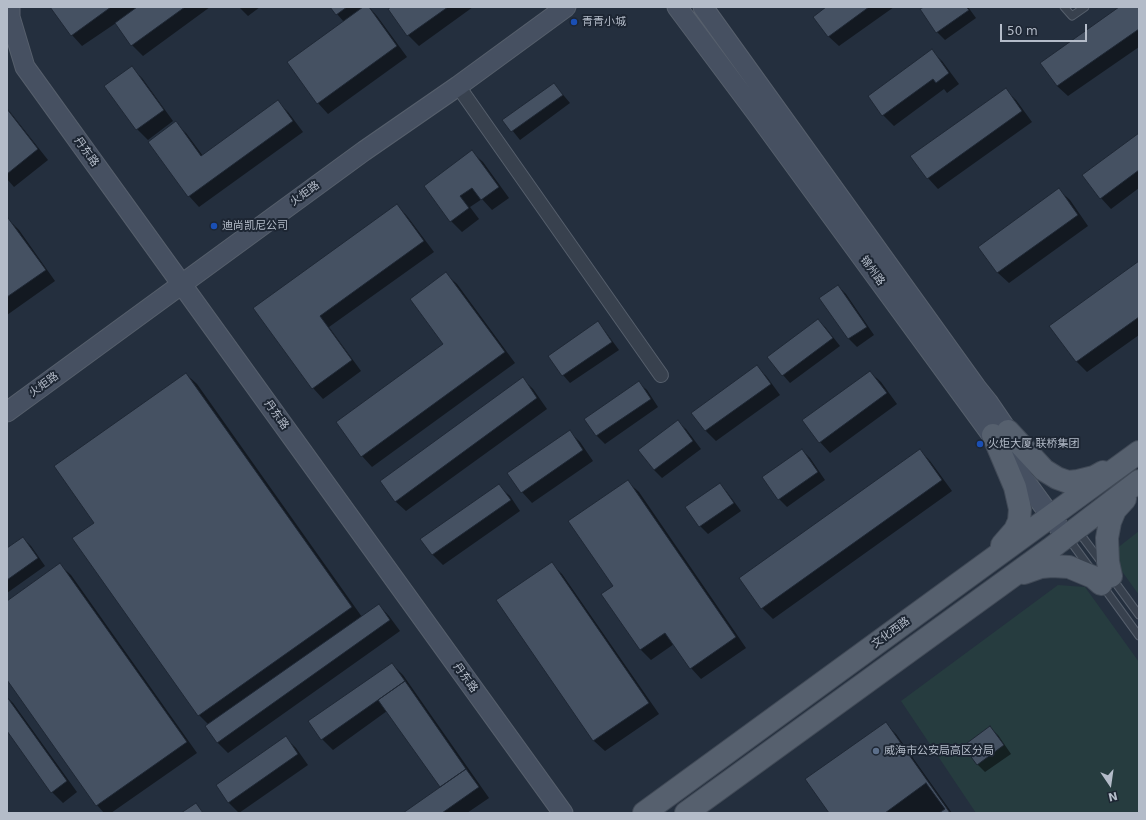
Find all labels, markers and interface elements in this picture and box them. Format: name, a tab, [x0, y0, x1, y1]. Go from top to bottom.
place label: 青青小城	[582, 15, 626, 29]
scale bar	[1002, 16, 1089, 42]
marker: 青青小城	[569, 17, 579, 27]
text: 50 m	[1007, 24, 1038, 38]
street label: 丹东路	[71, 135, 101, 169]
street label: 火炬路	[288, 179, 322, 209]
place label: 迪尚凯尼公司	[222, 219, 288, 233]
marker: 迪尚凯尼公司	[209, 221, 219, 231]
street label: 锦州路	[857, 254, 887, 288]
street label: 火炬路	[27, 370, 61, 400]
street label: 丹东路	[261, 398, 291, 432]
place label: 火炬大厦 联桥集团	[988, 437, 1079, 451]
marker: 火炬大厦 联桥集团	[975, 439, 985, 449]
street label: 文化西路	[869, 615, 913, 651]
street label: 丹东路	[450, 661, 480, 695]
place label: 威海市公安局高区分局	[884, 744, 994, 758]
marker: 威海市公安局高区分局	[871, 746, 881, 756]
north arrow	[1090, 764, 1130, 804]
text: N	[1107, 789, 1119, 804]

